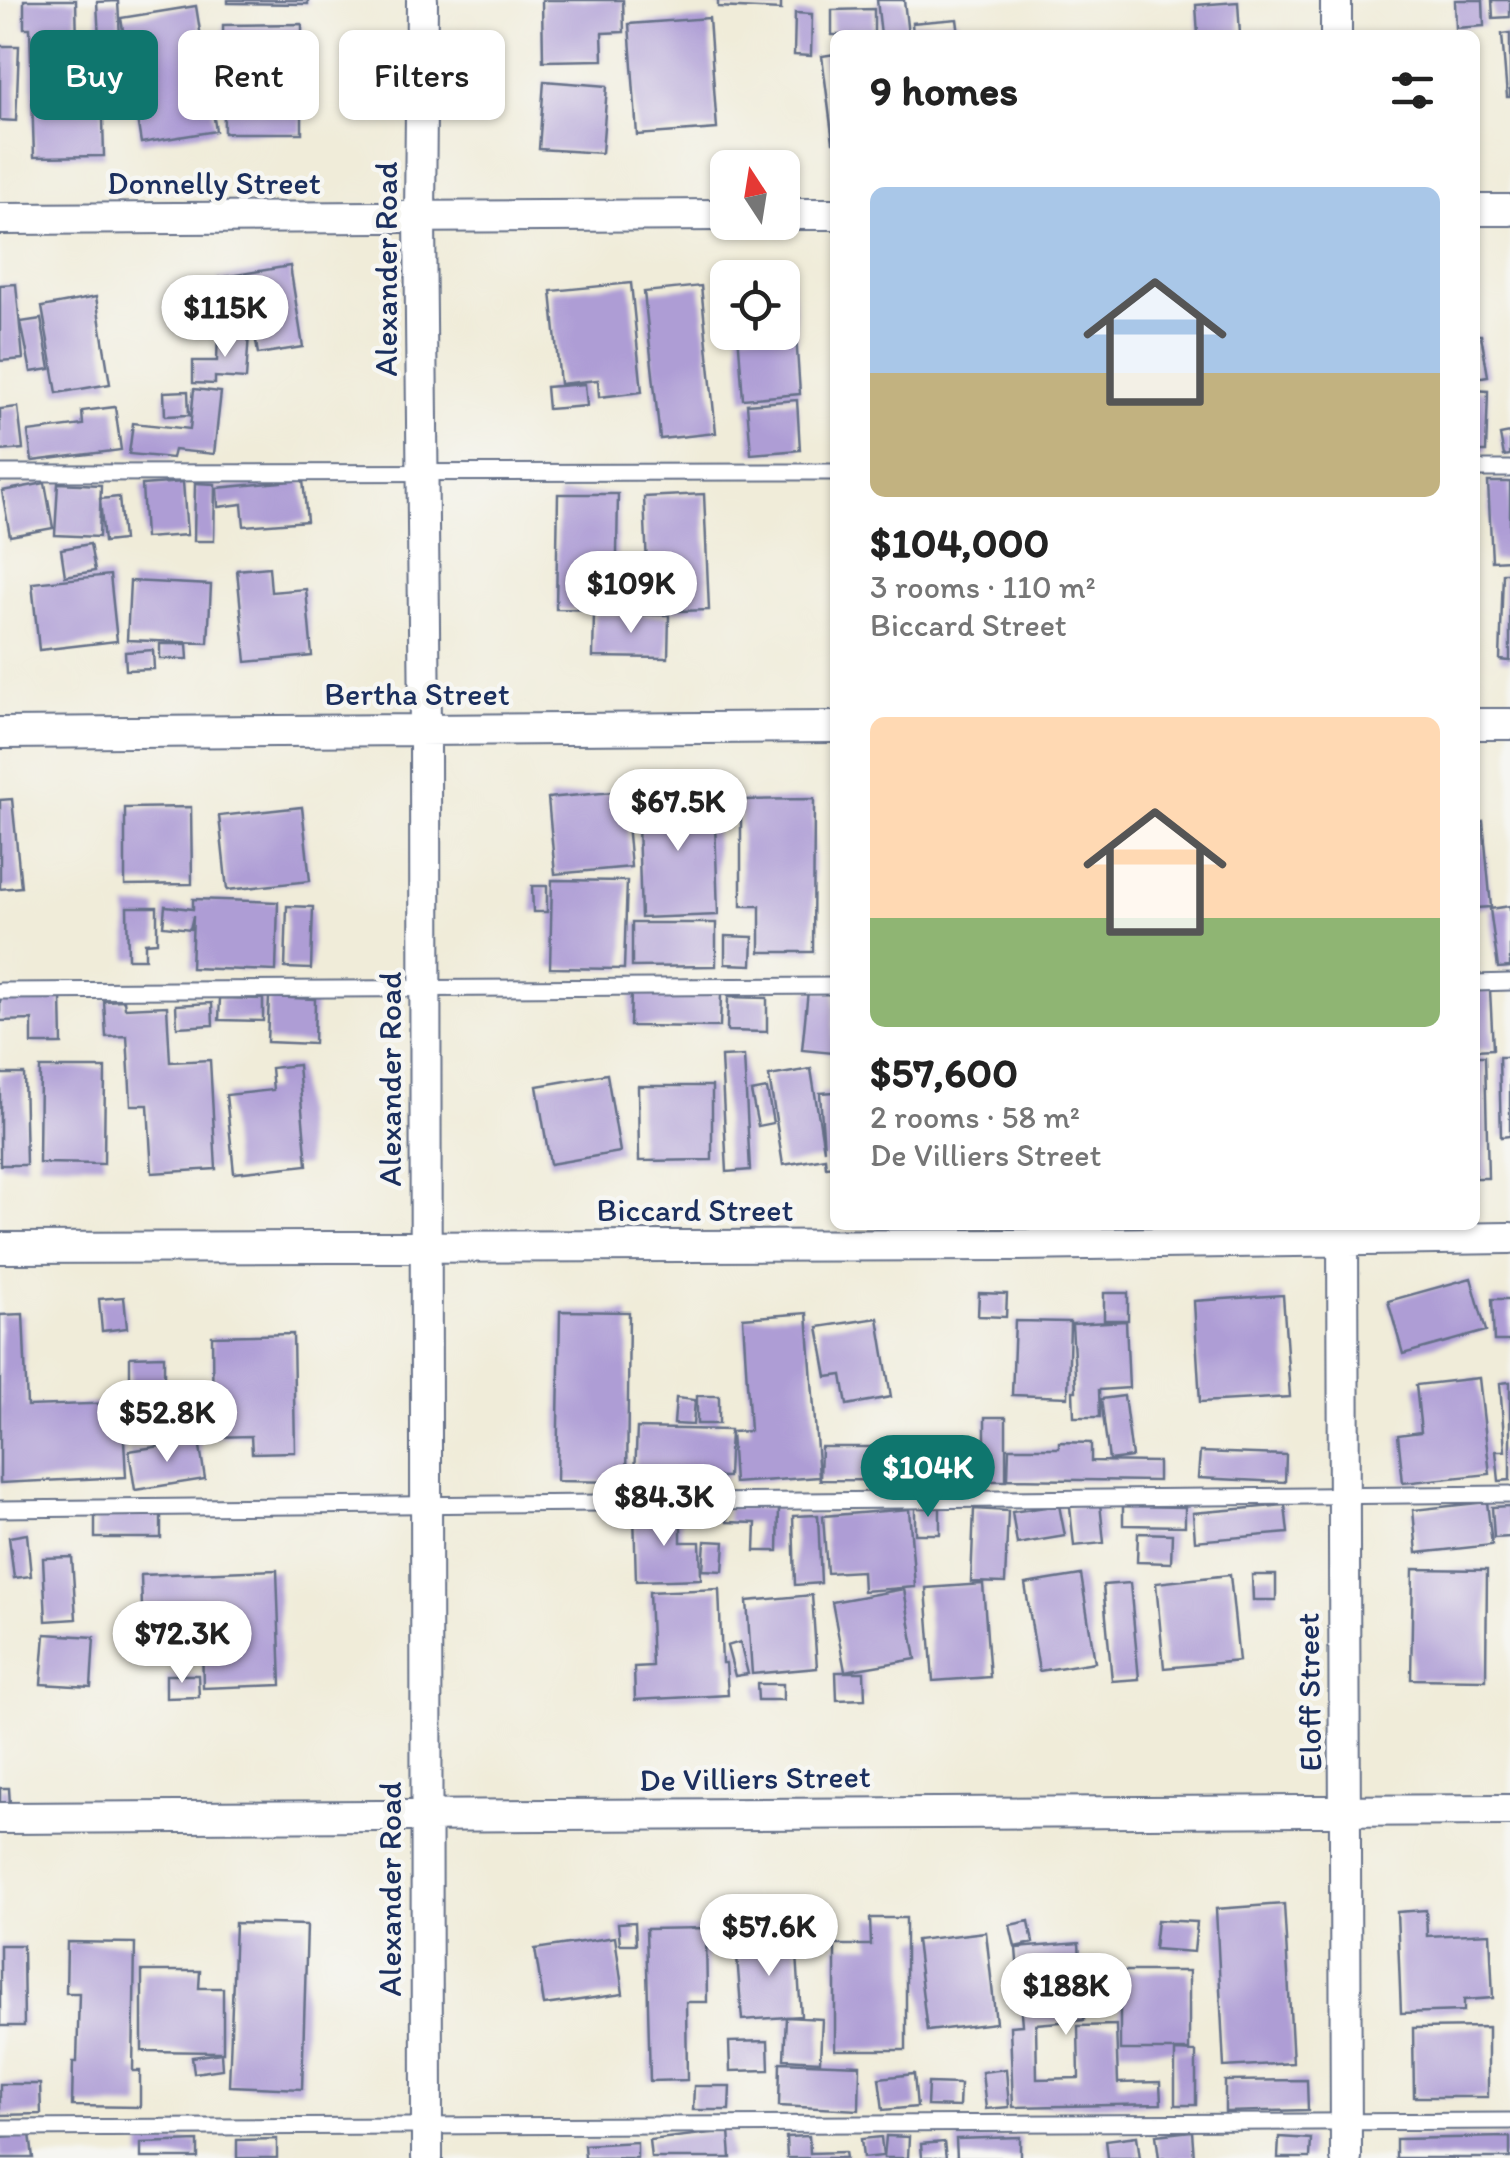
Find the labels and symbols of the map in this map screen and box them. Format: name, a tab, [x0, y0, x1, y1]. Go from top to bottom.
north arrow	[710, 150, 800, 240]
street label: Alexander Road	[367, 162, 405, 376]
street label: Donnelly Street	[107, 164, 321, 202]
pin: $115K	[155, 275, 295, 360]
pin: $109K	[561, 551, 701, 636]
street label: Bertha Street	[324, 675, 510, 713]
pin: $67.5K	[597, 769, 759, 854]
street label: Alexander Road	[371, 972, 409, 1186]
street label: Biccard Street	[597, 1191, 793, 1229]
pin: $52.8K	[86, 1380, 248, 1465]
pin: $104K	[858, 1435, 998, 1520]
pin: $84.3K	[583, 1464, 745, 1549]
pin: $72.3K	[101, 1601, 263, 1686]
street label: Eloff Street	[1289, 1612, 1329, 1772]
street label: De Villiers Street	[639, 1757, 871, 1799]
street label: Alexander Road	[371, 1782, 409, 1996]
pin: $57.6K	[688, 1894, 850, 1979]
pin: $188K	[996, 1953, 1136, 2038]

